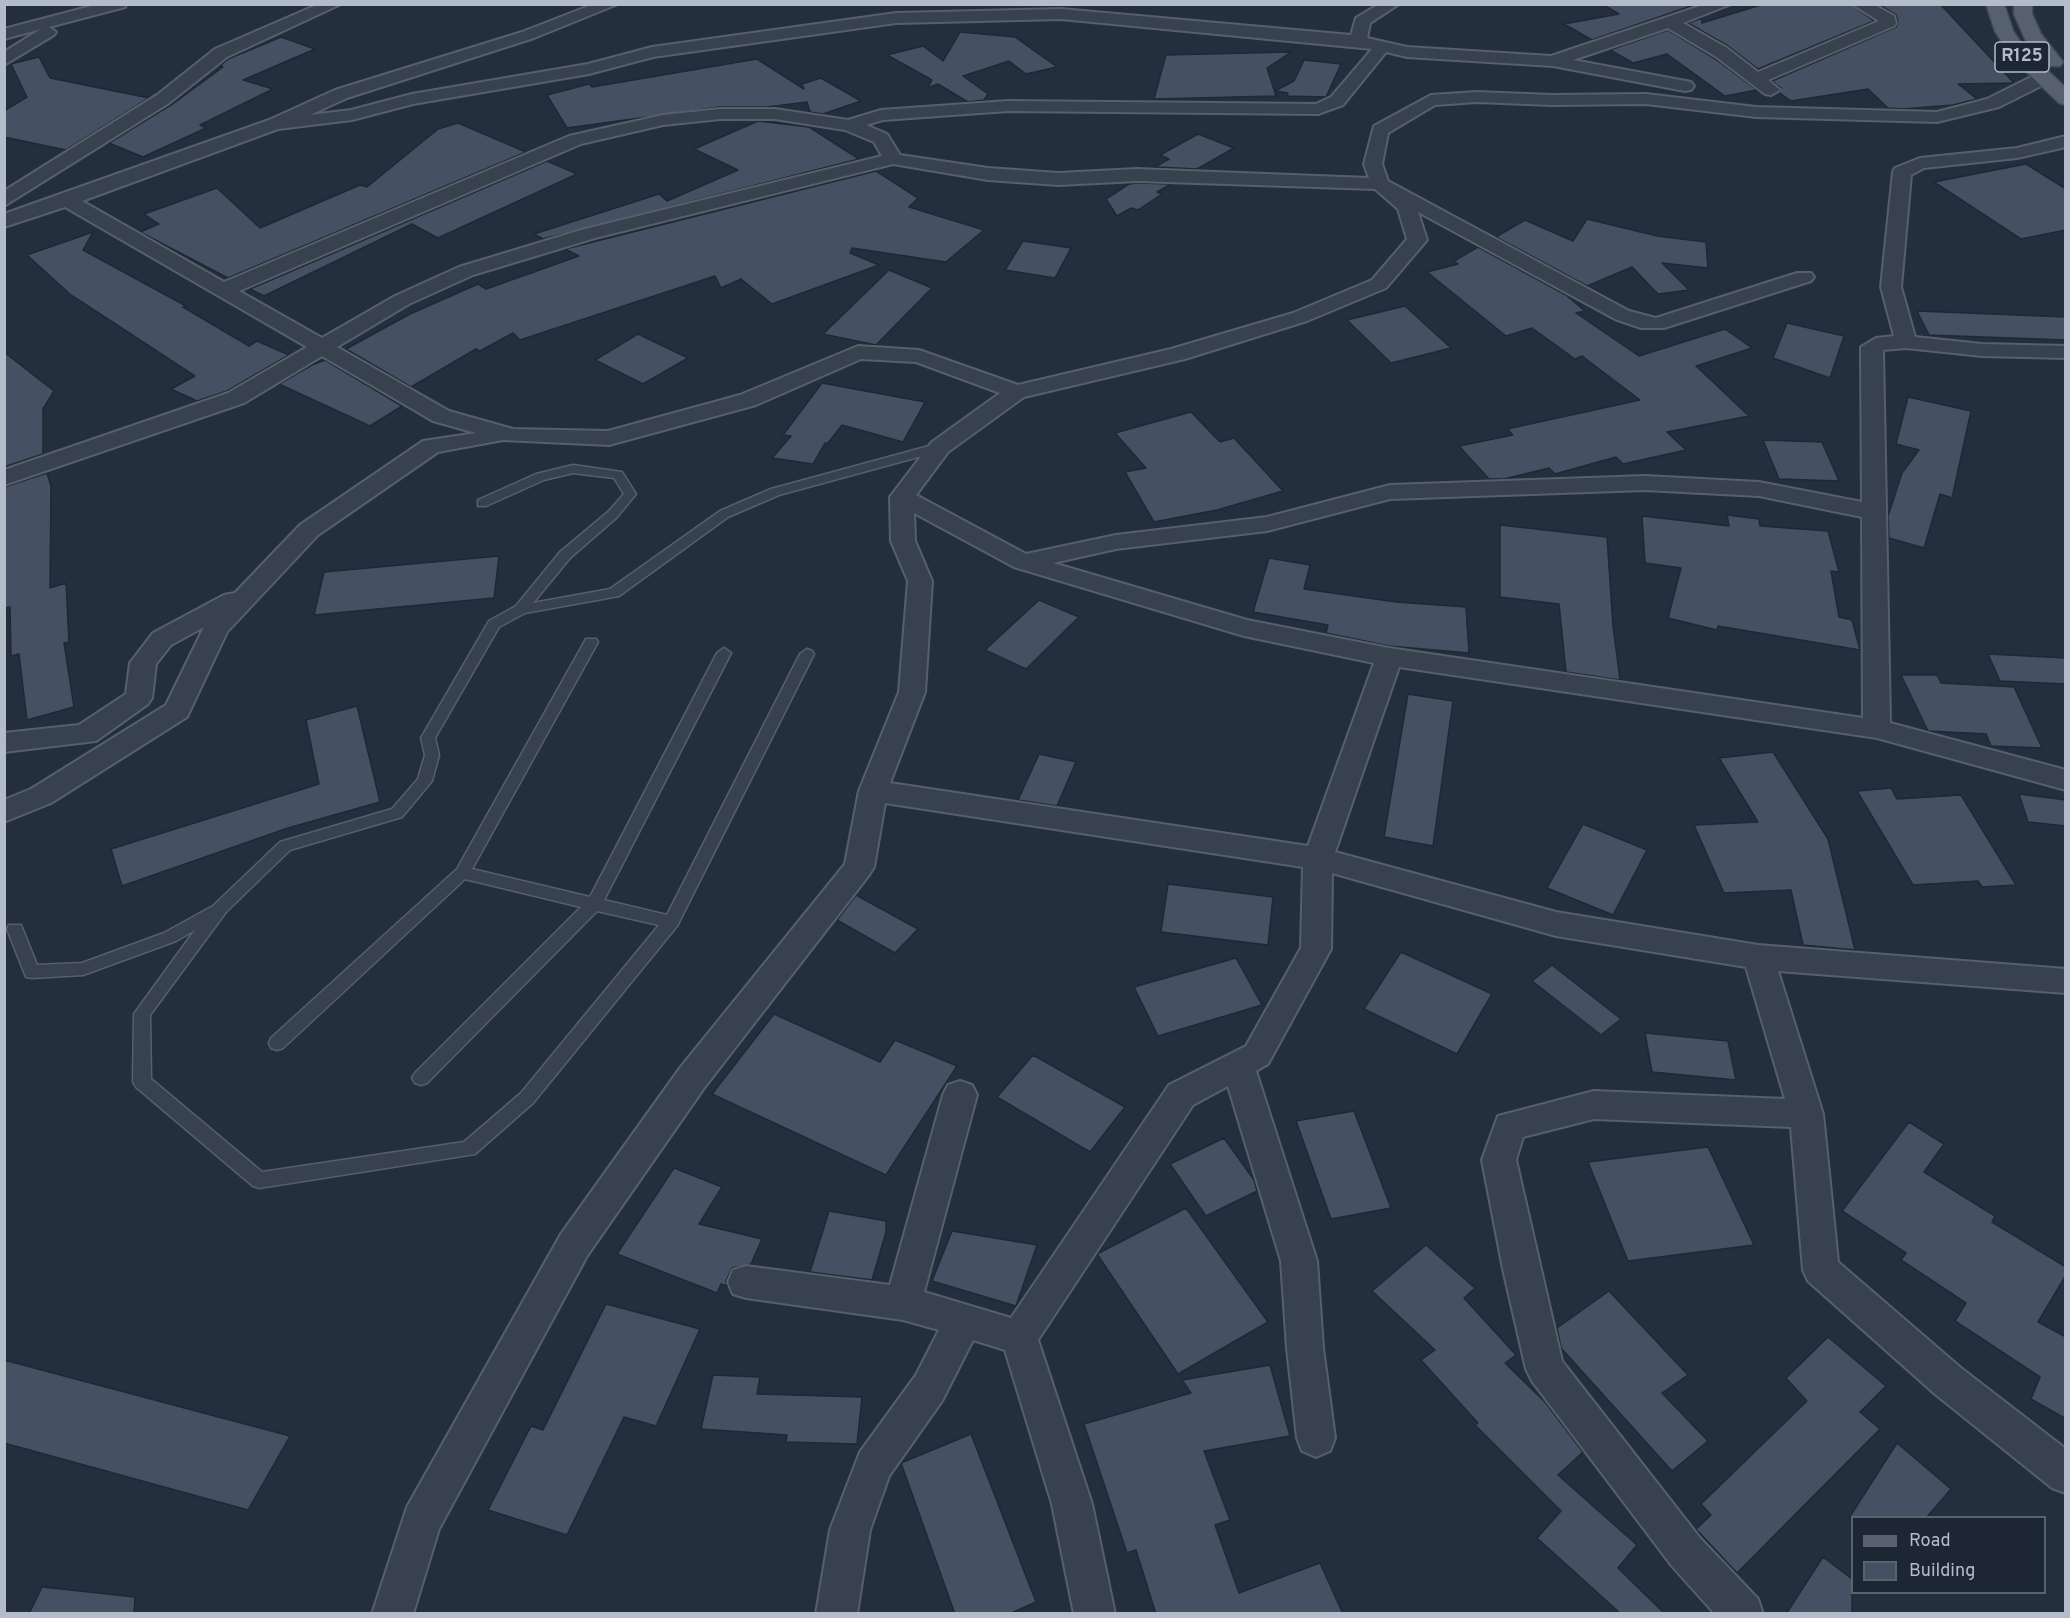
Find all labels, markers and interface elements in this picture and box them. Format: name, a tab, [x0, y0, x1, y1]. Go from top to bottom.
road number: R125	[1995, 42, 2049, 72]
legend	[1851, 1516, 2046, 1594]
text: Road	[1909, 1530, 1951, 1553]
text: Building	[1909, 1560, 1975, 1583]

